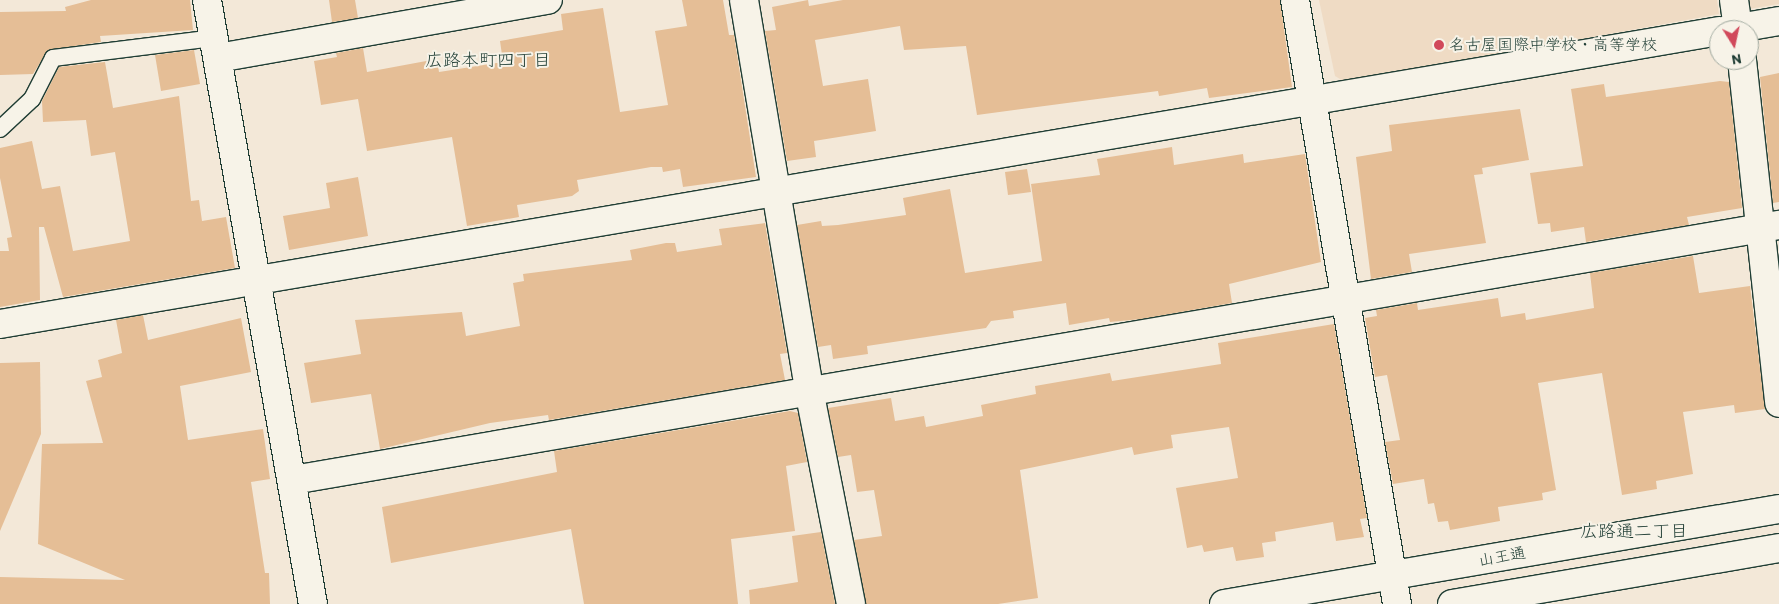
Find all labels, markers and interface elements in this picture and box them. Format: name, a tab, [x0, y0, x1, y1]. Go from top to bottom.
north arrow	[1709, 20, 1759, 70]
place label: 名古屋国際中学校・高等学校	[1449, 35, 1657, 55]
marker: 名古屋国際中学校・高等学校	[1433, 39, 1445, 51]
district label: 広路本町四丁目	[425, 49, 551, 71]
text: N	[1730, 50, 1743, 68]
district label: 広路通二丁目	[1580, 520, 1688, 542]
street label: 山王通	[1477, 543, 1527, 571]

